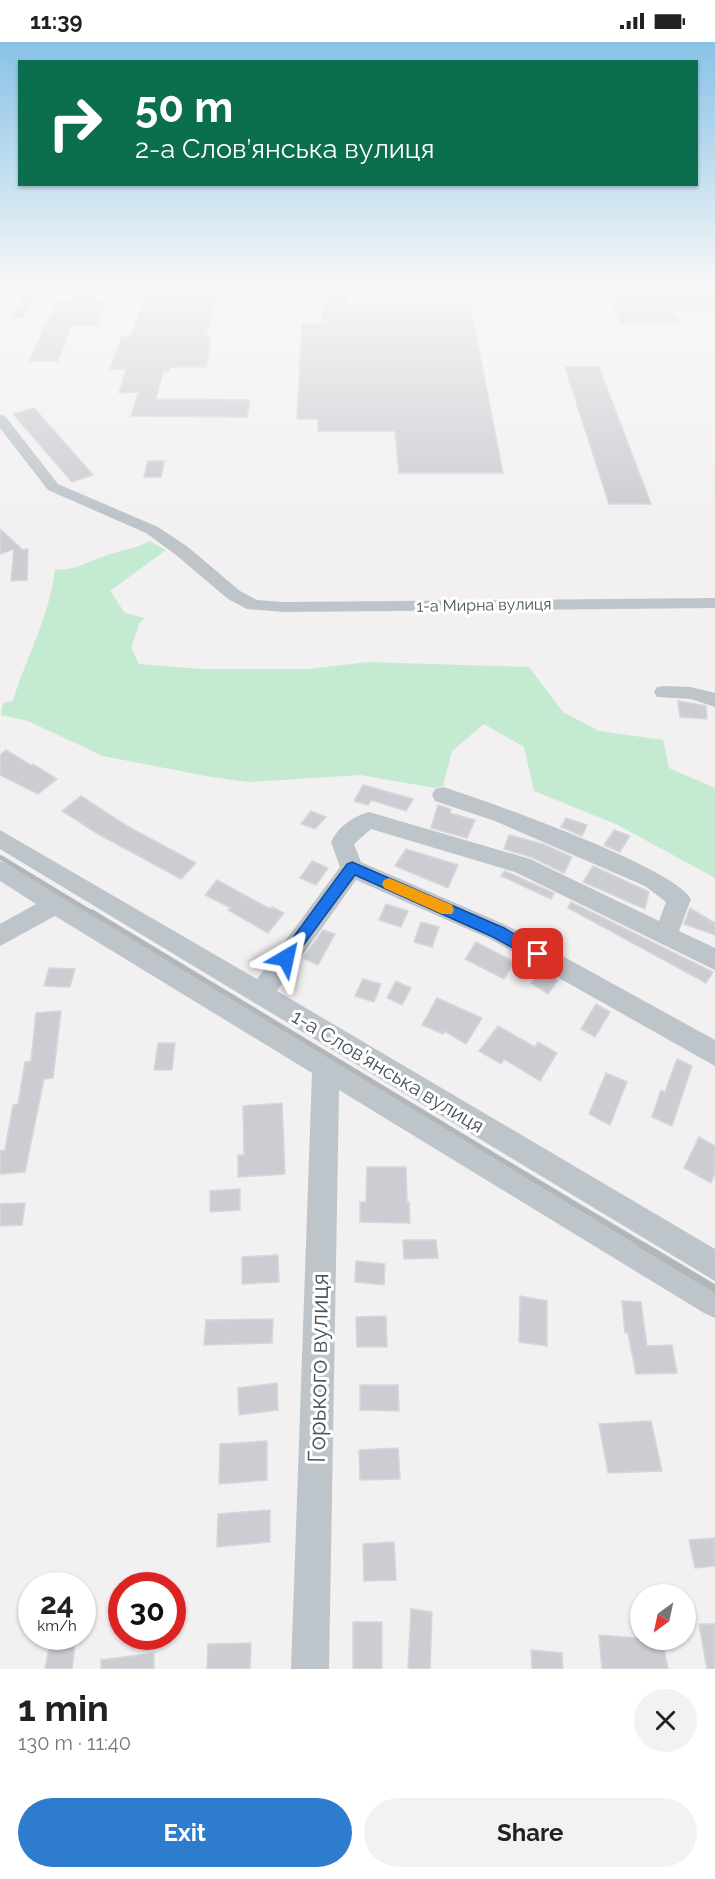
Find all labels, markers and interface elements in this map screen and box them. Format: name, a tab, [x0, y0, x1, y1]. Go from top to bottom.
text: 11:39	[30, 8, 82, 34]
text: 50 m	[135, 83, 233, 132]
icon: right	[36, 84, 114, 162]
text: 2-а Слов’янська вулиця	[135, 133, 434, 164]
street label: 1-а Мирна вулиця	[416, 594, 552, 616]
position arrow	[254, 926, 318, 990]
pin	[512, 928, 563, 979]
icon: arrive	[521, 937, 554, 970]
street label: 1-а Слов’янська вулиця	[288, 1004, 488, 1138]
street label: Горького вулиця	[302, 1273, 334, 1463]
speed limit sign: 30	[108, 1572, 186, 1650]
north arrow	[630, 1584, 696, 1650]
map controls	[630, 1584, 696, 1650]
text: 24	[40, 1586, 74, 1621]
text: km/h	[37, 1617, 77, 1635]
text: 1 min	[18, 1687, 109, 1729]
button: close	[634, 1689, 697, 1752]
text: 130 m · 11:40	[18, 1731, 131, 1755]
button: Exit	[18, 1798, 352, 1867]
button: Share	[364, 1798, 697, 1867]

